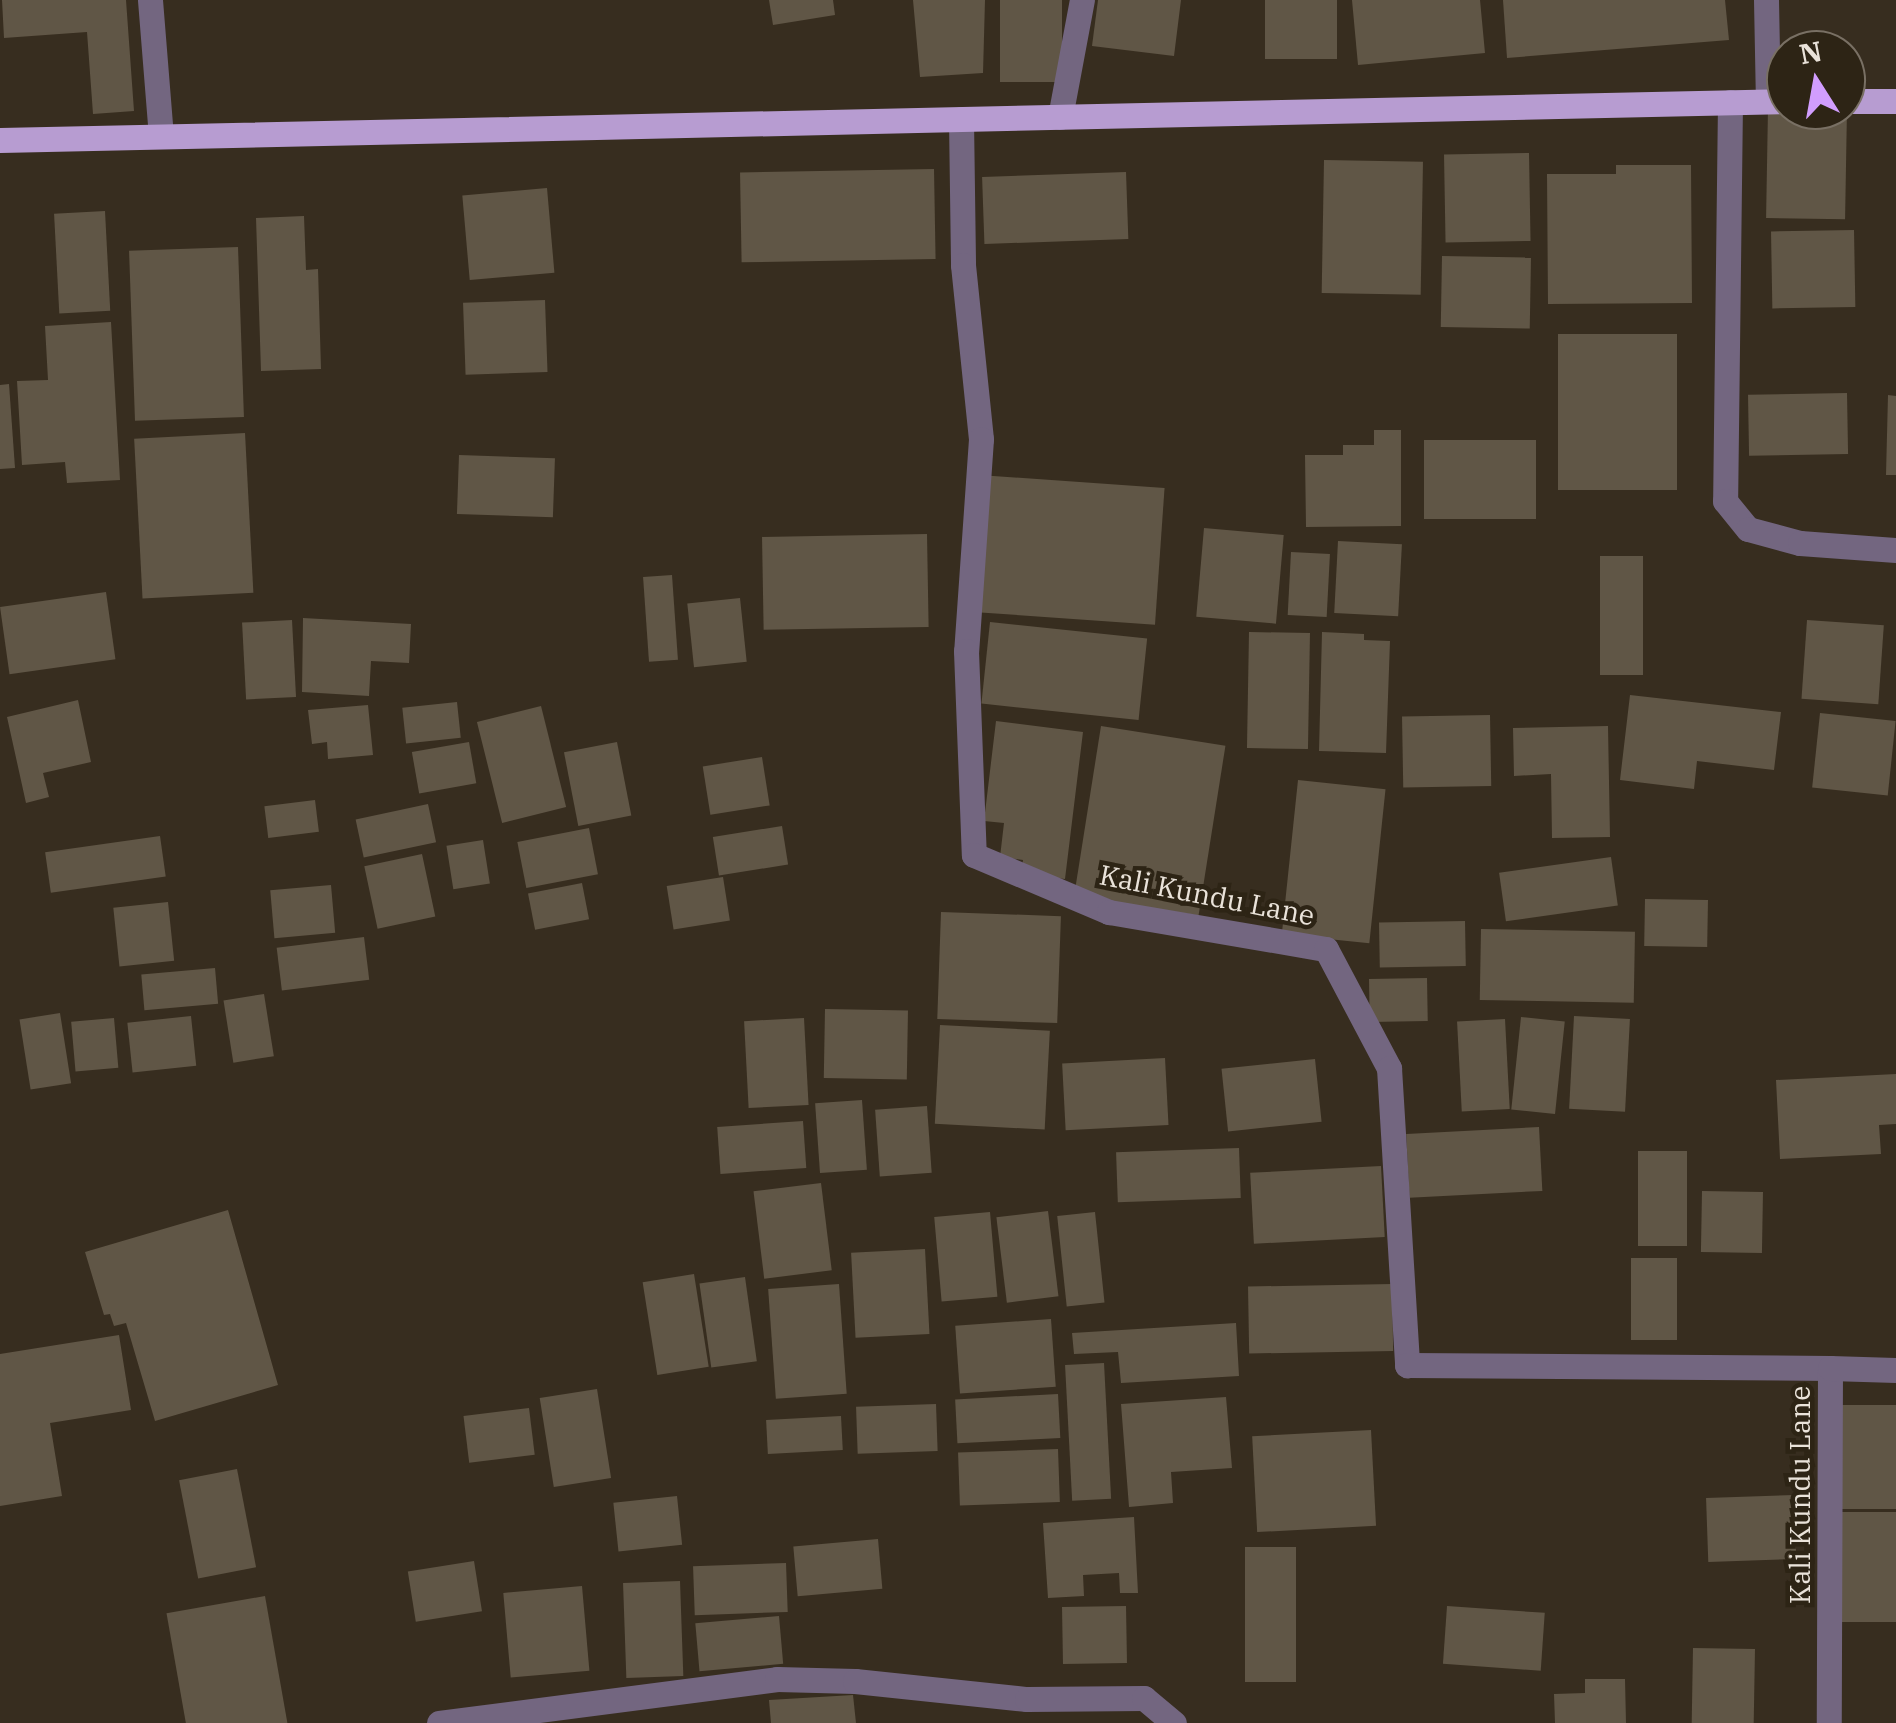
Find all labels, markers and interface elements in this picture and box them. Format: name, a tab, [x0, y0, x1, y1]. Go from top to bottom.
north arrow	[1766, 30, 1866, 130]
text: N	[1796, 32, 1825, 72]
street label: Kali Kundu Lane	[1097, 858, 1317, 932]
street label: Kali Kundu Lane	[1783, 1386, 1817, 1604]

